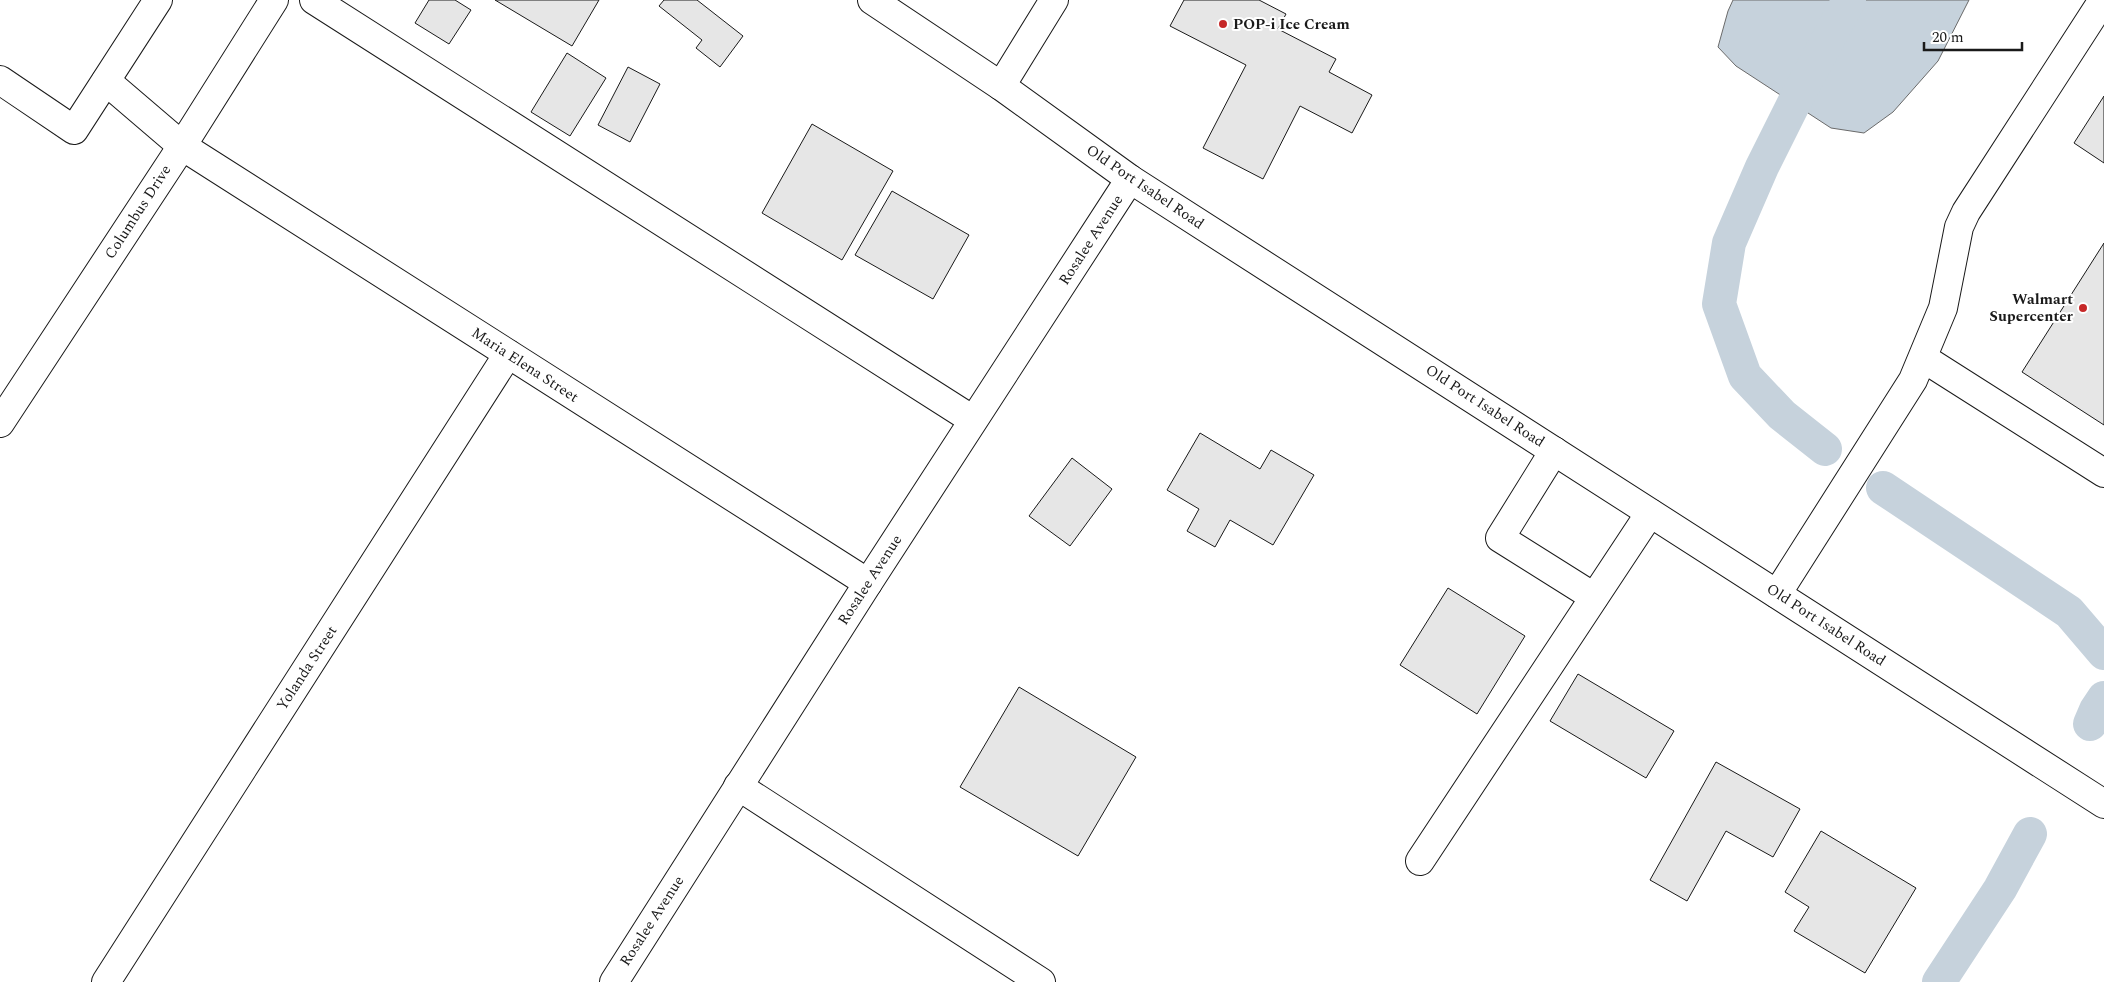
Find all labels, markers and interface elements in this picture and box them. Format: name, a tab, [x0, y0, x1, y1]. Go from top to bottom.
place label: POP-i Ice Cream	[1233, 13, 1350, 36]
marker: POP-i Ice Cream	[1217, 18, 1229, 30]
scale bar	[1924, 20, 2022, 52]
text: 20 m	[1932, 26, 1964, 49]
street label: Old Port Isabel Road	[1081, 139, 1209, 235]
street label: Columbus Drive	[99, 160, 177, 264]
street label: Rosalee Avenue	[1053, 190, 1129, 290]
place label: Walmart Supercenter	[1989, 288, 2074, 328]
marker: Walmart Supercenter	[2077, 302, 2089, 314]
street label: Maria Elena Street	[467, 322, 583, 408]
street label: Old Port Isabel Road	[1421, 359, 1549, 453]
street label: Rosalee Avenue	[832, 530, 908, 630]
street label: Old Port Isabel Road	[1762, 578, 1890, 672]
street label: Yolanda Street	[271, 621, 343, 715]
street label: Rosalee Avenue	[614, 871, 690, 971]

